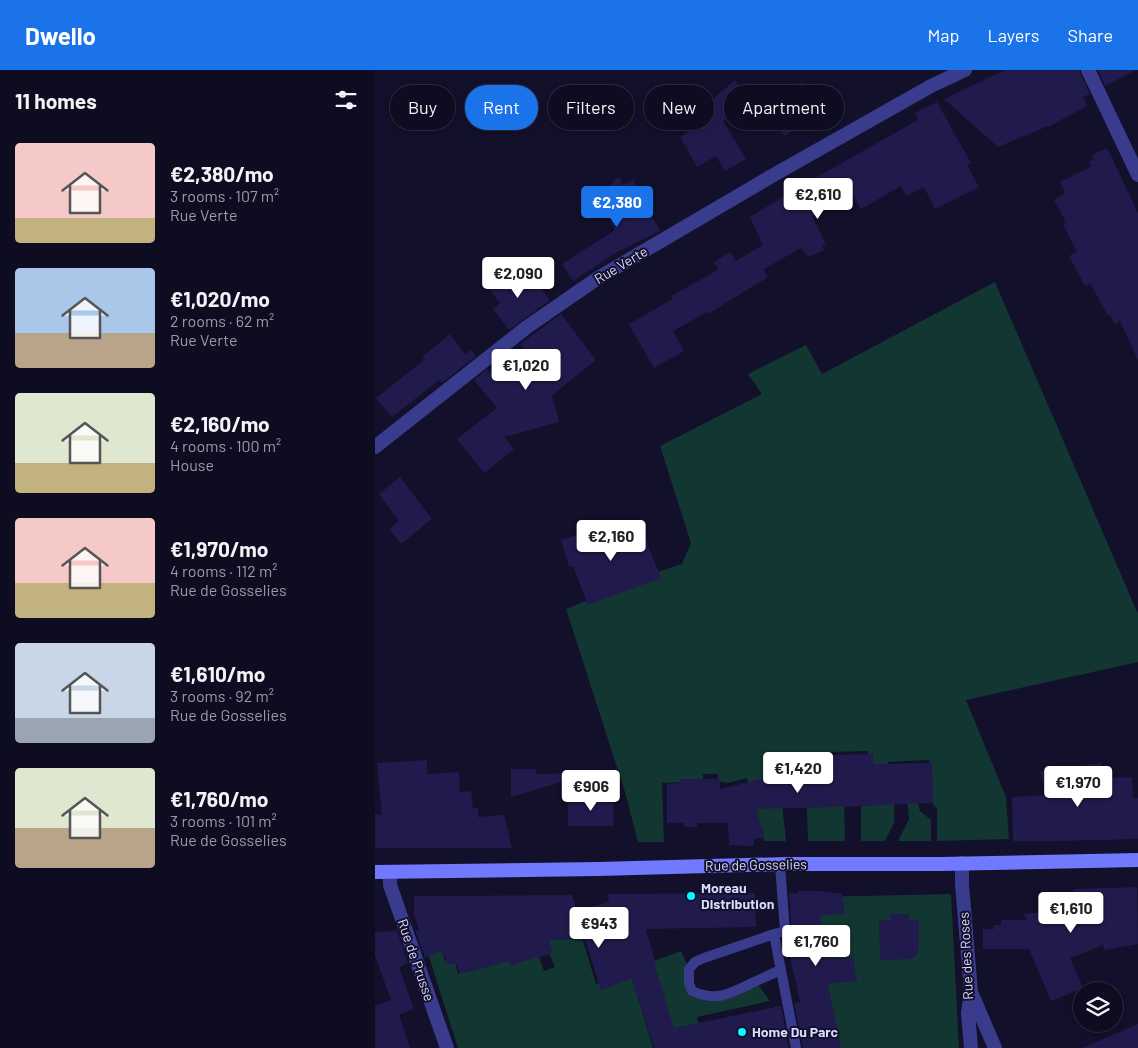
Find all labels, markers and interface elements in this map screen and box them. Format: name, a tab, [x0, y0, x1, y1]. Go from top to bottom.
text: Dwello	[25, 21, 96, 50]
text: Map	[927, 24, 959, 46]
text: Layers	[987, 24, 1040, 46]
text: Share	[1068, 24, 1113, 46]
chip: Buy	[390, 85, 455, 130]
chip: Rent	[465, 85, 538, 130]
chip: Filters	[548, 85, 634, 130]
chip: New	[644, 85, 714, 130]
chip: Apartment	[724, 85, 844, 130]
icon: filters	[332, 86, 360, 114]
text: 11 homes	[15, 88, 97, 113]
text: €2,380/mo	[170, 161, 274, 186]
icon: home	[55, 163, 115, 223]
pin: €2,610	[777, 178, 859, 220]
text: €2,610	[795, 184, 841, 203]
text: 3 rooms · 107 m²	[170, 186, 279, 205]
pin: €2,380	[576, 186, 658, 228]
text: €2,380	[592, 192, 642, 211]
text: Rue Verte	[170, 205, 237, 224]
street label: Rue Verte	[591, 242, 650, 287]
pin: €2,090	[477, 256, 559, 299]
text: €2,090	[493, 263, 543, 282]
text: €1,020/mo	[170, 286, 270, 311]
icon: home	[55, 288, 115, 348]
text: 2 rooms · 62 m²	[170, 311, 274, 330]
text: Rue Verte	[170, 330, 237, 349]
pin: €1,020	[485, 348, 567, 391]
text: €1,020	[503, 355, 549, 374]
text: €2,160/mo	[170, 411, 270, 436]
icon: home	[55, 413, 115, 473]
text: 4 rooms · 100 m²	[170, 436, 281, 455]
text: House	[170, 455, 214, 474]
pin: €2,160	[570, 520, 652, 562]
text: €2,160	[588, 526, 634, 545]
text: €1,970/mo	[170, 536, 268, 561]
icon: home	[55, 538, 115, 598]
text: 4 rooms · 112 m²	[170, 561, 277, 580]
text: Rue de Gosselies	[170, 580, 287, 599]
text: €1,610/mo	[170, 661, 265, 686]
icon: home	[55, 663, 115, 723]
text: 3 rooms · 92 m²	[170, 686, 274, 705]
text: Rue de Gosselies	[170, 705, 287, 724]
pin: €1,420	[757, 752, 839, 794]
text: €1,420	[774, 758, 822, 777]
pin: €1,970	[1037, 766, 1119, 808]
pin: €906	[561, 770, 621, 812]
text: €1,970	[1055, 772, 1101, 791]
text: €906	[573, 776, 609, 795]
text: €1,760/mo	[170, 786, 268, 811]
icon: home	[55, 788, 115, 848]
text: 3 rooms · 101 m²	[170, 811, 277, 830]
text: Rue de Gosselies	[170, 830, 287, 849]
street label: Rue de Gosselies	[705, 855, 807, 874]
place label: Moreau Distribution	[701, 879, 774, 912]
marker: Moreau Distribution	[685, 890, 697, 902]
pin: €1,610	[1030, 892, 1112, 934]
text: €1,610	[1049, 898, 1093, 917]
pin: €943	[569, 906, 629, 949]
street label: Rue des Roses	[955, 911, 976, 1000]
text: €943	[581, 913, 617, 932]
street label: Rue de Prusse	[394, 916, 438, 1003]
pin: €1,760	[775, 924, 857, 967]
text: €1,760	[793, 931, 839, 950]
map controls	[1073, 982, 1123, 1032]
button: layers	[1073, 982, 1123, 1032]
place label: Home Du Parc	[752, 1023, 839, 1040]
marker: Home Du Parc	[736, 1026, 748, 1038]

